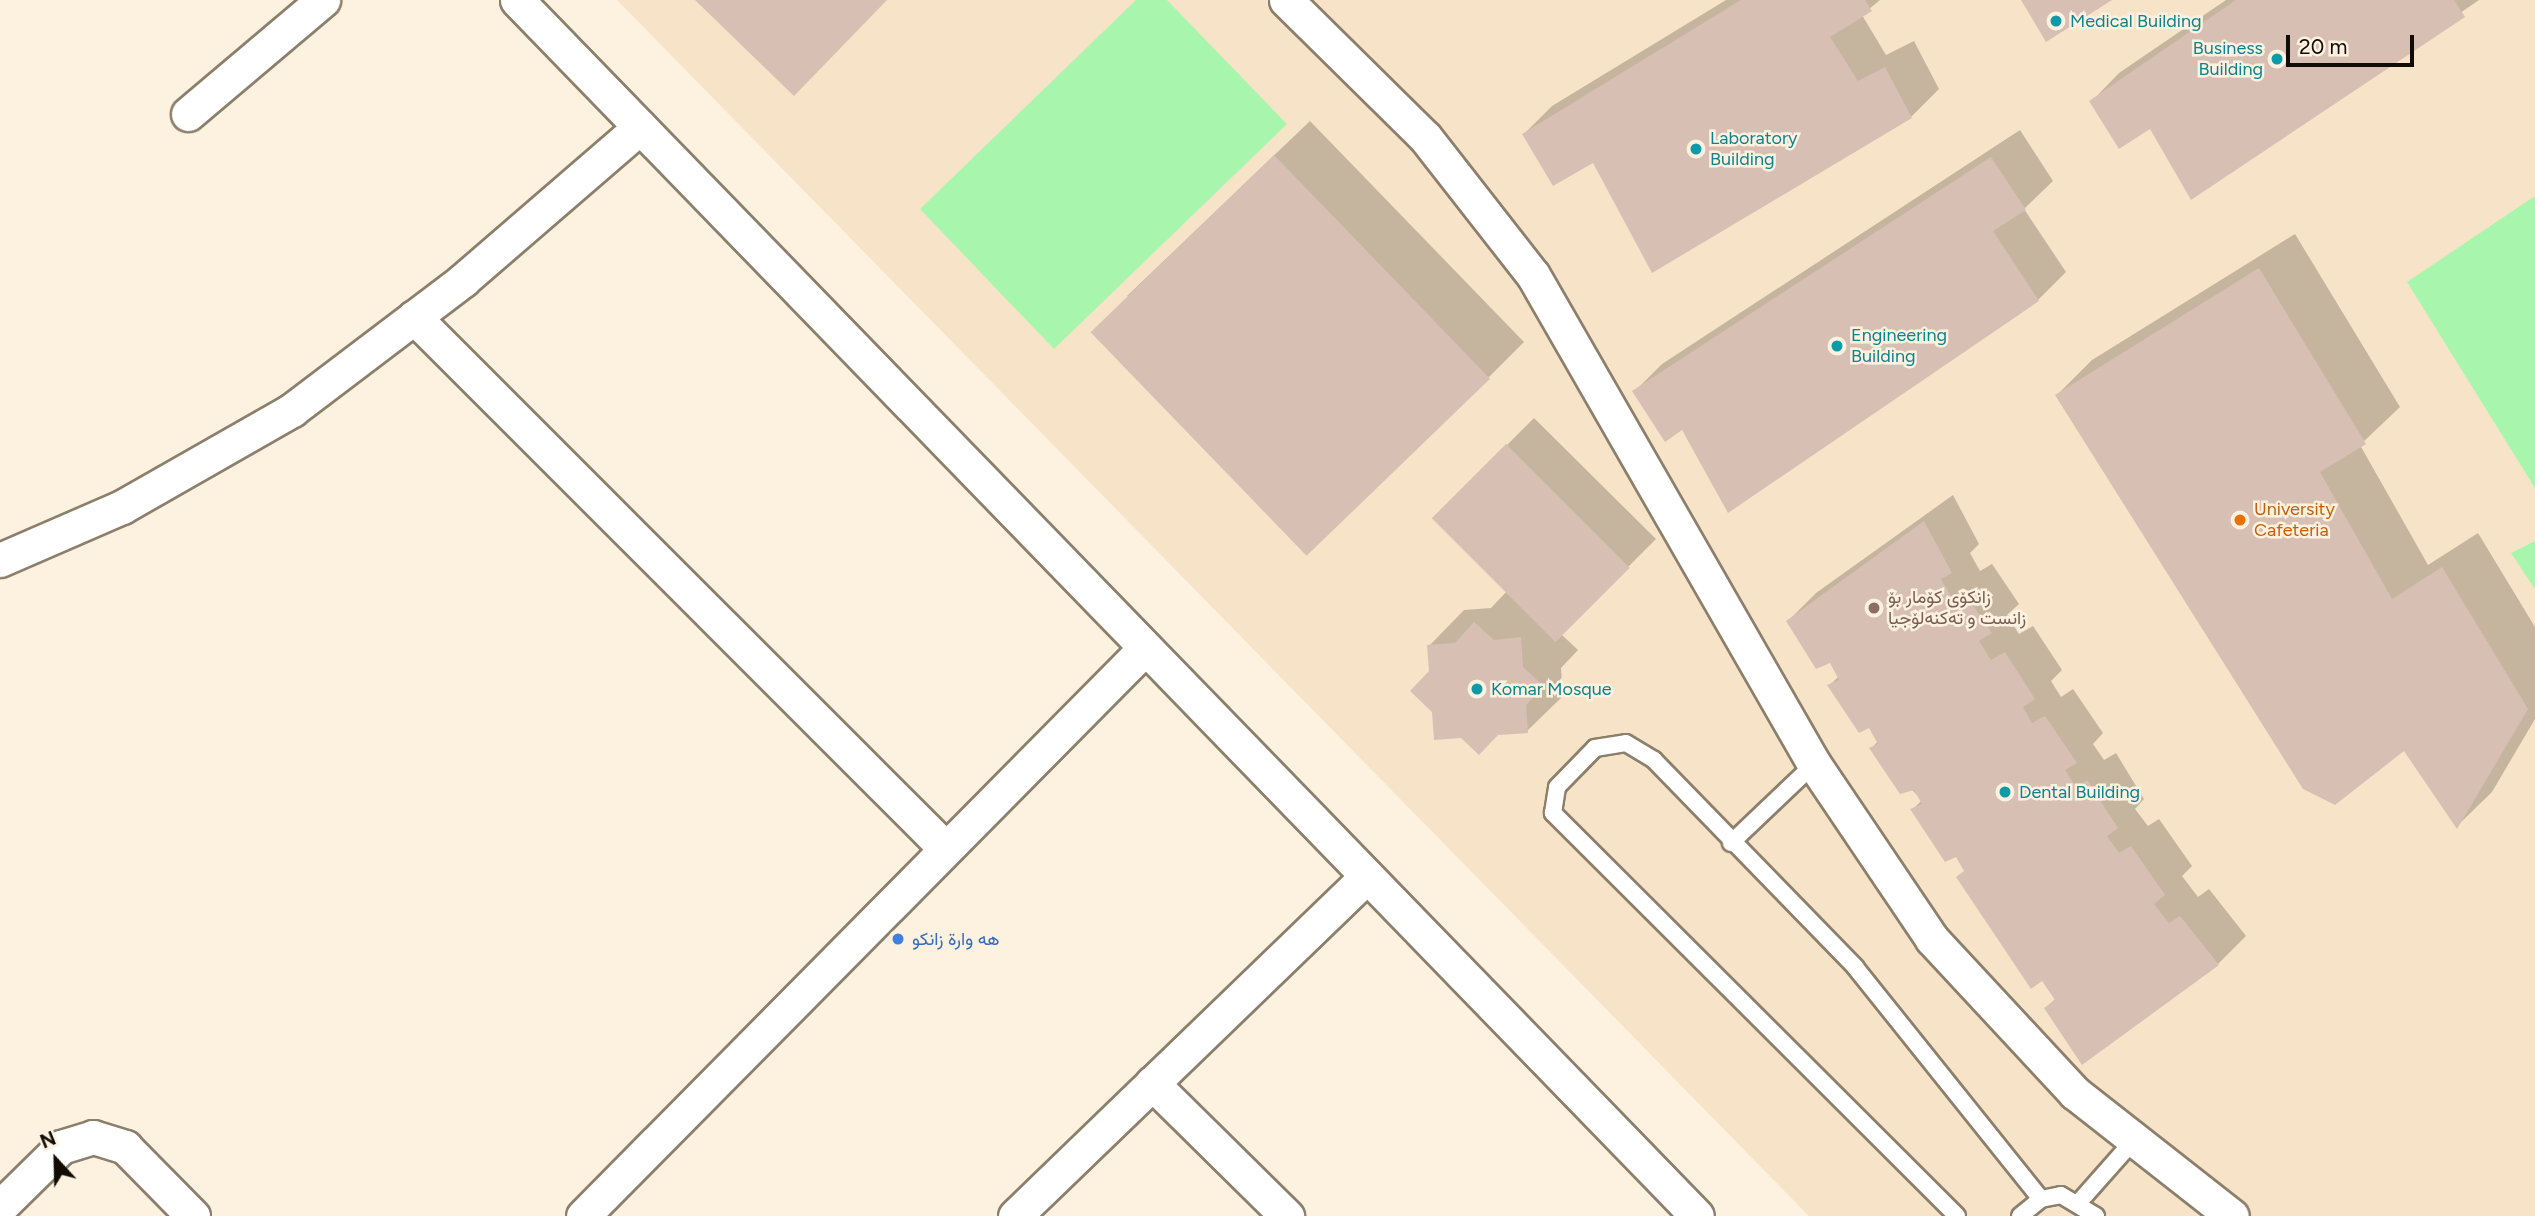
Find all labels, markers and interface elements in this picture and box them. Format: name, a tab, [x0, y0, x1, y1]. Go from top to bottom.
place label: Medical Building	[2070, 10, 2202, 32]
marker: Medical Building	[2048, 13, 2064, 29]
scale bar	[2290, 21, 2418, 65]
text: 20 m	[2299, 34, 2347, 59]
place label: Business Building	[2193, 38, 2263, 80]
marker: Business Building	[2269, 51, 2285, 67]
place label: Laboratory Building	[1710, 128, 1798, 170]
marker: Laboratory Building	[1688, 141, 1704, 157]
place label: Engineering Building	[1851, 325, 1947, 368]
marker: Engineering Building	[1829, 338, 1845, 354]
place label: University Cafeteria	[2254, 499, 2335, 542]
marker: University Cafeteria	[2232, 512, 2248, 528]
place label: زانکۆی کۆمار بۆ زانست و تەکنەلۆجیا	[1888, 587, 2026, 630]
marker: زانکۆی کۆمار بۆ زانست و تەکنەلۆجیا	[1866, 600, 1882, 616]
place label: Komar Mosque	[1491, 678, 1612, 700]
marker: Komar Mosque	[1469, 681, 1485, 697]
place label: Dental Building	[2019, 781, 2140, 803]
marker: Dental Building	[1997, 784, 2013, 800]
place label: هه وارة زانكو	[912, 928, 999, 950]
marker: هه وارة زانكو	[890, 931, 906, 947]
north arrow	[21, 1125, 91, 1195]
text: N	[37, 1127, 59, 1153]

